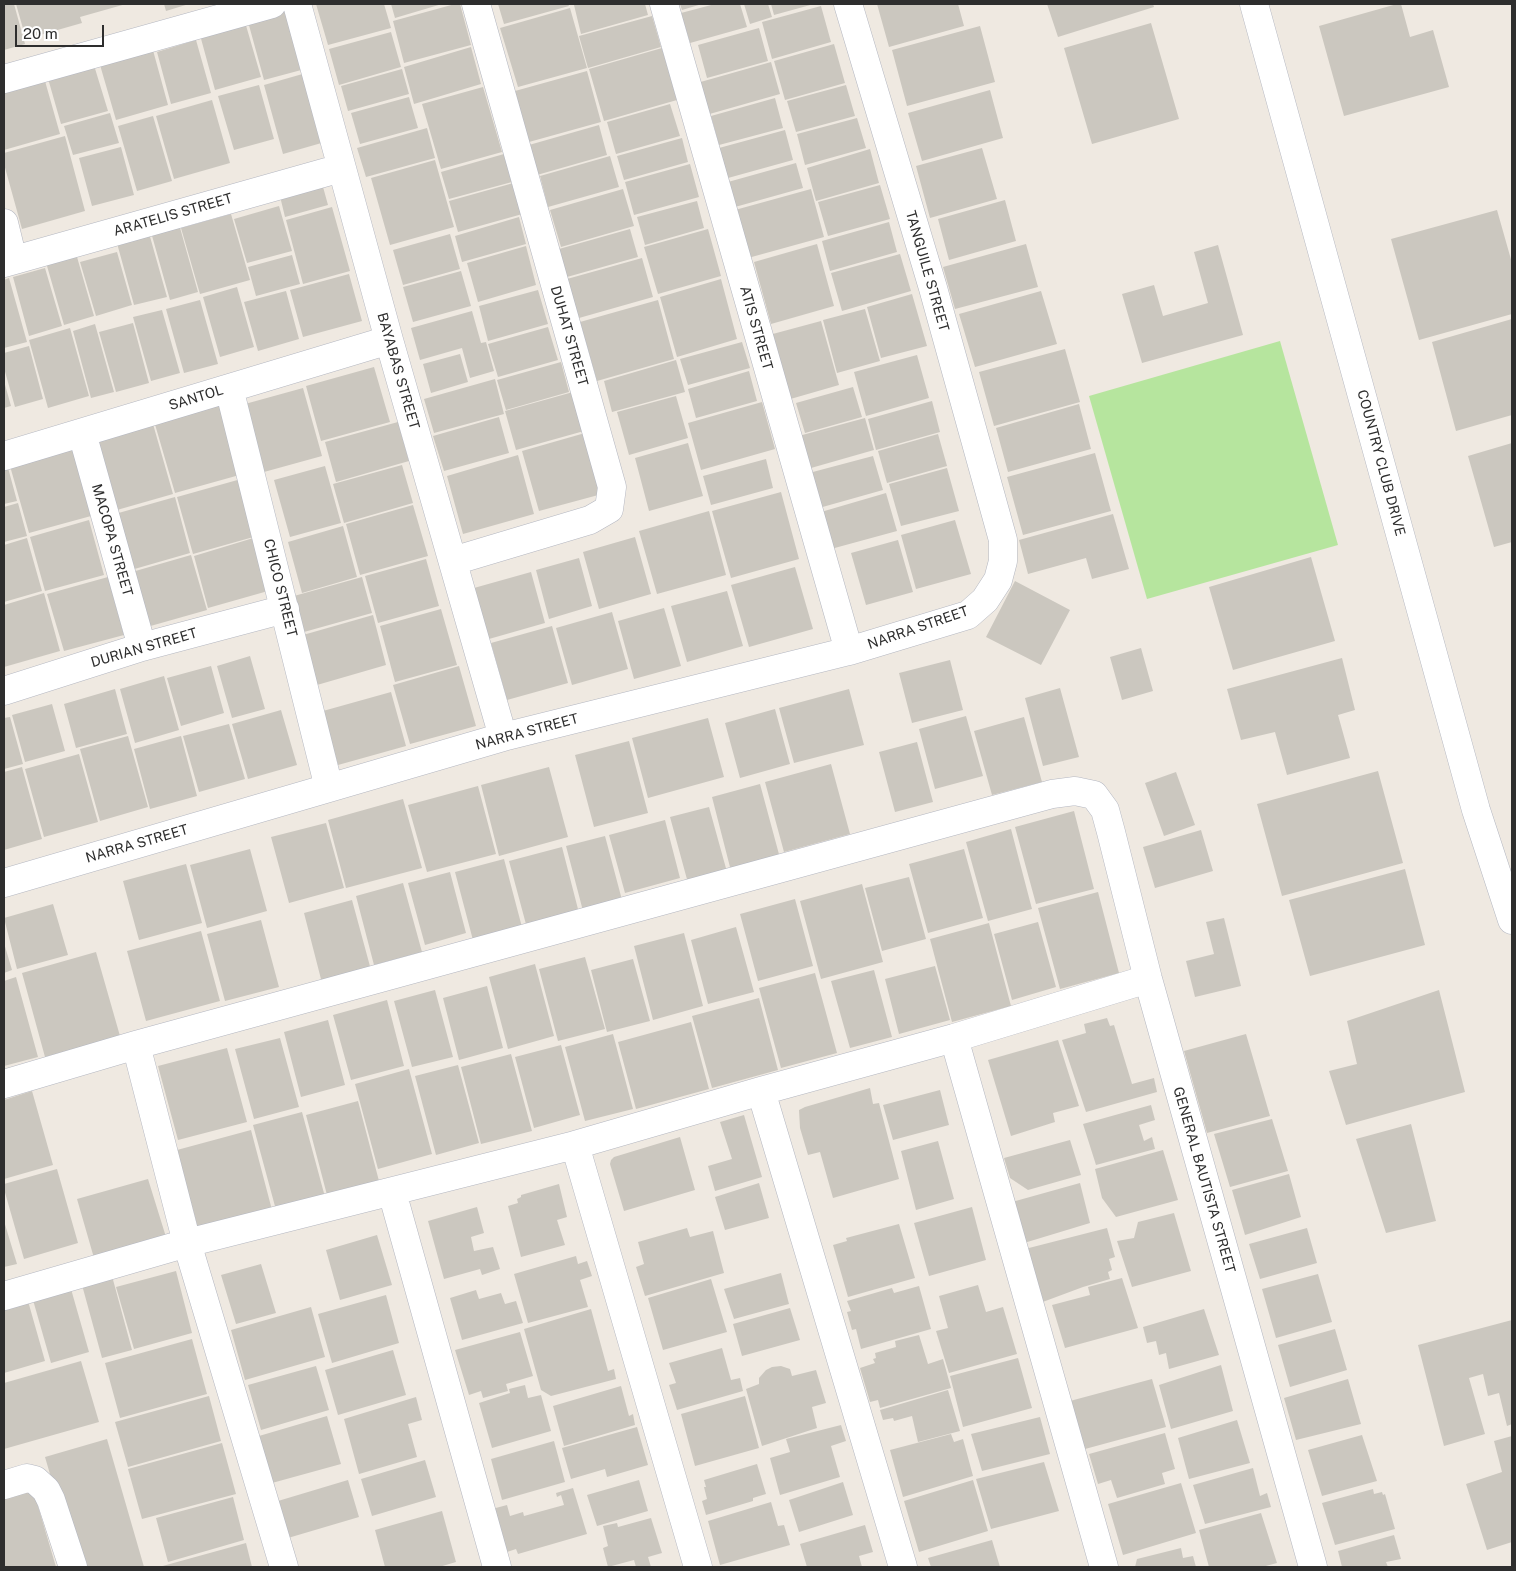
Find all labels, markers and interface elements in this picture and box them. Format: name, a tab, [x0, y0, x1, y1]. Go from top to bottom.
scale bar	[18, 15, 106, 47]
text: 20 m	[23, 25, 58, 42]
street label: ARATELIS STREET	[112, 190, 234, 240]
street label: TANGUILE STREET	[902, 209, 952, 333]
street label: DUHAT STREET	[547, 284, 591, 388]
street label: ATIS STREET	[736, 284, 776, 372]
street label: BAYABAS STREET	[373, 311, 423, 431]
street label: SANTOL	[167, 382, 225, 414]
street label: COUNTRY CLUB DRIVE	[1353, 388, 1409, 538]
street label: MACOPA STREET	[88, 482, 136, 598]
street label: CHICO STREET	[260, 537, 300, 639]
street label: NARRA STREET	[865, 603, 971, 653]
street label: DURIAN STREET	[89, 625, 199, 671]
street label: NARRA STREET	[474, 710, 580, 754]
street label: NARRA STREET	[84, 821, 190, 867]
street label: GENERAL BAUTISTA STREET	[1169, 1085, 1239, 1275]

